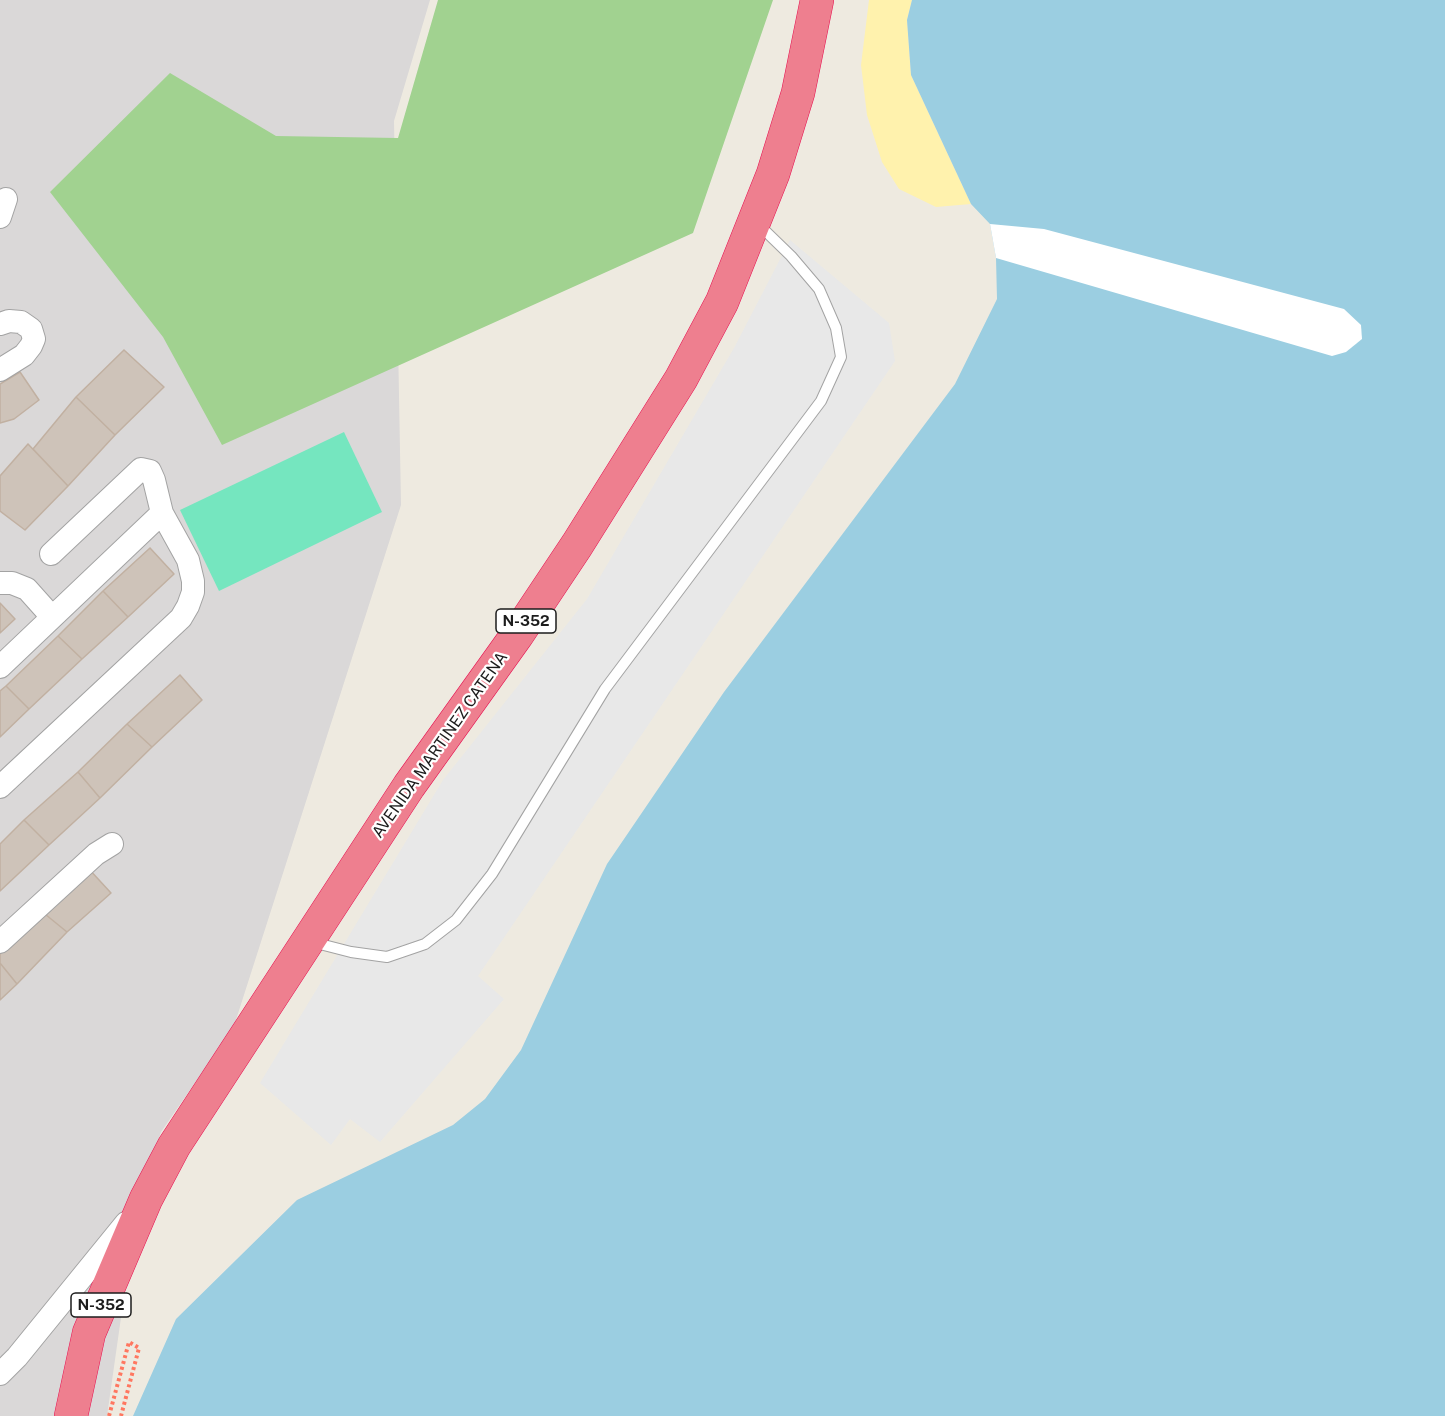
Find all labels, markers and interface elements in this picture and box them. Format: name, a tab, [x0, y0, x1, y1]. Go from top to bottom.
road number: N-352	[496, 609, 556, 633]
street label: AVENIDA MARTINEZ CATENA	[368, 648, 512, 842]
road number: N-352	[71, 1293, 131, 1317]

